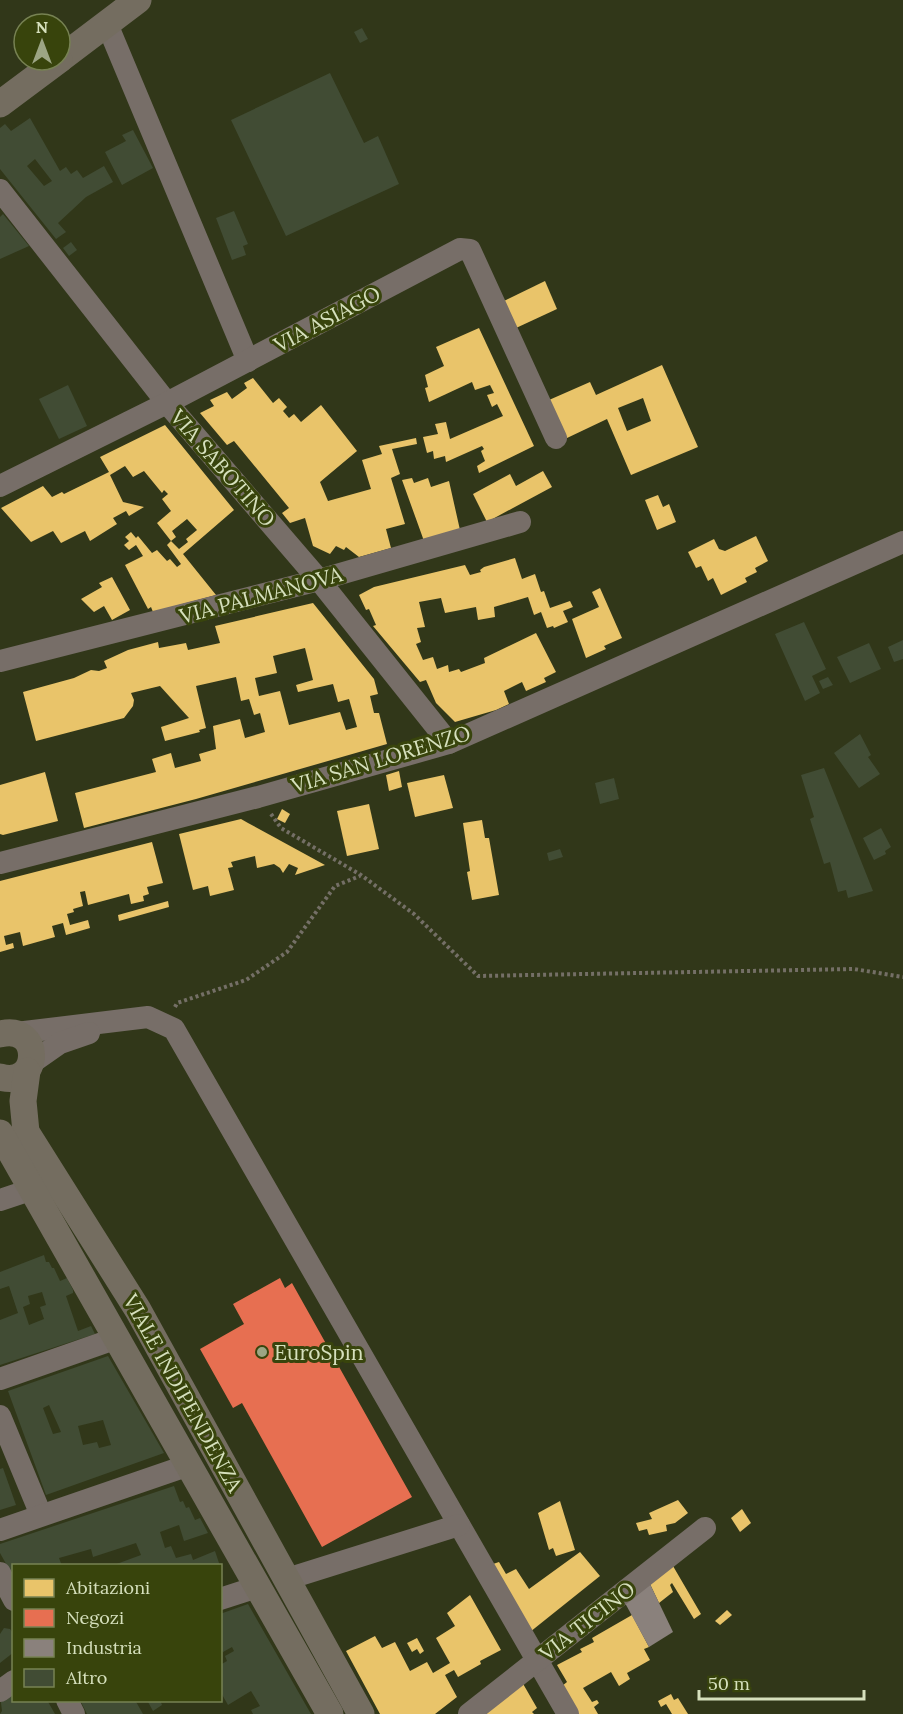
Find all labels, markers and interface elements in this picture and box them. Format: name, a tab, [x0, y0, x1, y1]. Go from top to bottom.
north arrow	[12, 12, 72, 72]
text: N	[36, 17, 48, 37]
street label: VIA ASIAGO	[268, 280, 385, 359]
street label: VIA SABOTINO	[164, 403, 281, 532]
street label: VIA PALMANOVA	[176, 560, 346, 630]
street label: VIA SAN LORENZO	[287, 719, 474, 799]
street label: VIALE INDIPENDENZA	[117, 1288, 249, 1497]
place label: EuroSpin	[274, 1339, 364, 1366]
marker: EuroSpin	[255, 1345, 269, 1359]
legend	[12, 1564, 222, 1702]
street label: VIA TICINO	[533, 1575, 640, 1667]
text: Abitazioni	[65, 1576, 150, 1599]
text: Negozi	[66, 1606, 124, 1629]
text: Industria	[66, 1636, 142, 1659]
scale bar	[699, 1663, 864, 1701]
text: Altro	[65, 1666, 107, 1689]
text: 50 m	[708, 1672, 750, 1695]

